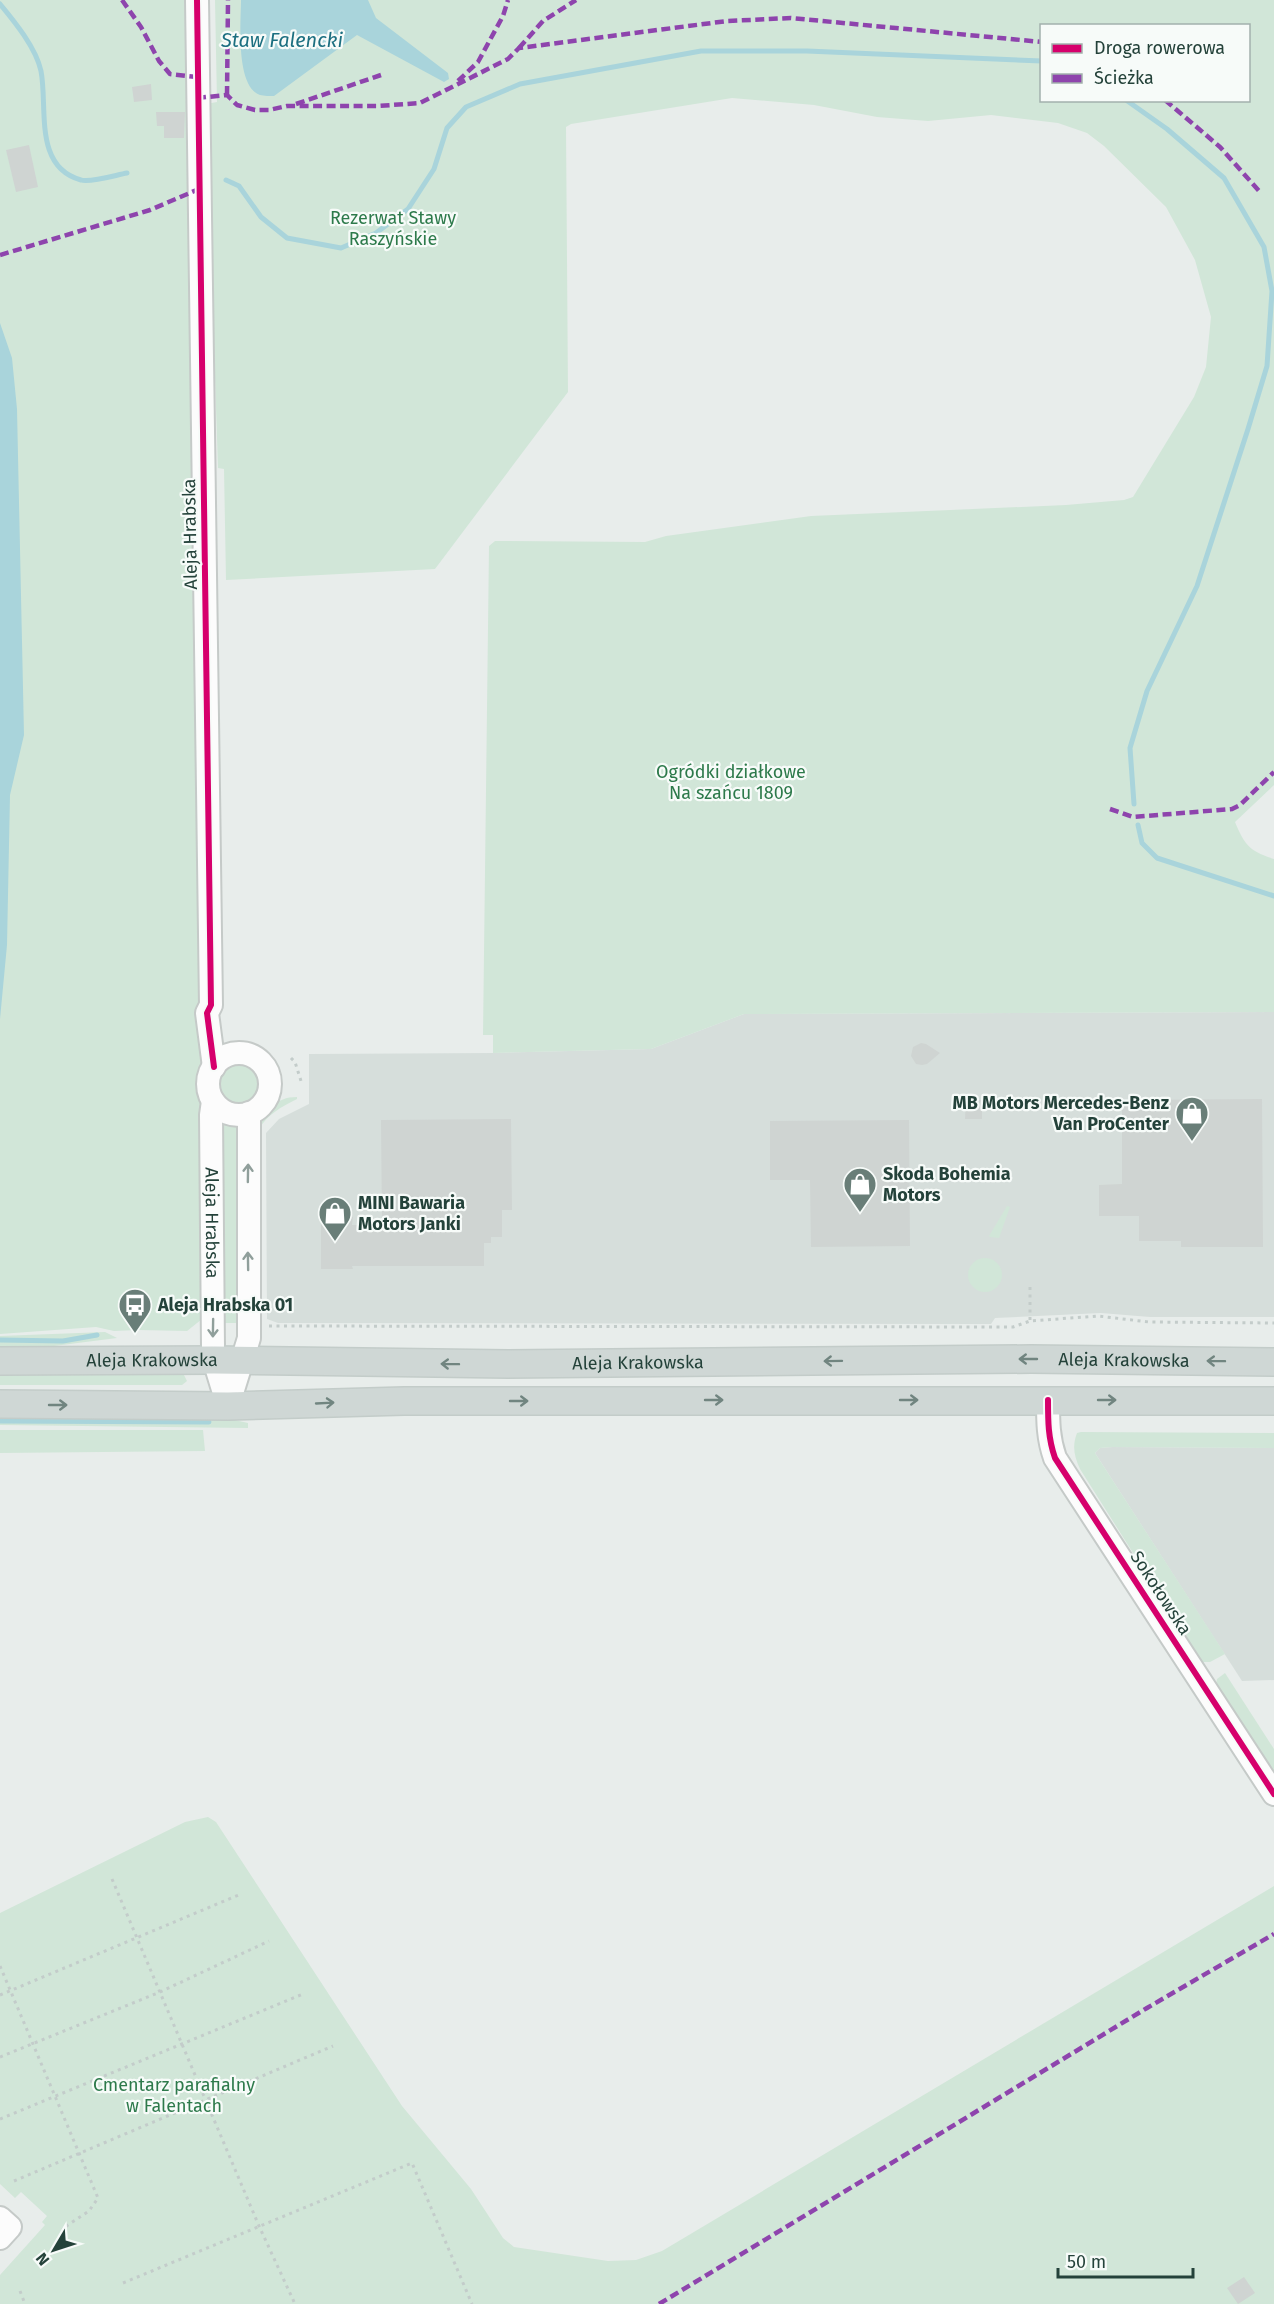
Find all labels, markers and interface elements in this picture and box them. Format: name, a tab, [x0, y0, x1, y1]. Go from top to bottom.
legend	[1040, 24, 1250, 102]
water label: Staw Falencki	[220, 28, 343, 52]
text: Droga rowerowa	[1094, 37, 1225, 59]
text: Ścieżka	[1094, 67, 1154, 89]
park label: Rezerwat Stawy Raszyńskie	[330, 207, 456, 250]
street label: Aleja Hrabska	[178, 478, 202, 590]
park label: Ogródki działkowe Na szańcu 1809	[656, 761, 806, 804]
place label: MB Motors Mercedes-Benz Van ProCenter	[952, 1092, 1170, 1135]
shop icon: MB Motors Mercedes-Benz Van ProCenter	[1174, 1095, 1210, 1142]
one-way arrow	[242, 1163, 254, 1183]
place label: Skoda Bohemia Motors	[883, 1163, 1011, 1206]
shop icon: Skoda Bohemia Motors	[842, 1166, 878, 1213]
street label: Aleja Hrabska	[200, 1167, 223, 1279]
place label: MINI Bawaria Motors Janki	[358, 1192, 465, 1235]
shop icon: MINI Bawaria Motors Janki	[317, 1195, 353, 1242]
one-way arrow	[242, 1252, 254, 1272]
bus stop icon: Aleja Hrabska 01	[117, 1287, 153, 1334]
place label: Aleja Hrabska 01	[157, 1294, 293, 1316]
one-way arrow	[208, 1317, 219, 1337]
street label: Aleja Krakowska	[1058, 1348, 1190, 1372]
street label: Aleja Krakowska	[86, 1349, 218, 1372]
street label: Aleja Krakowska	[572, 1351, 704, 1374]
one-way arrow	[1019, 1353, 1039, 1365]
one-way arrow	[824, 1355, 844, 1367]
one-way arrow	[1206, 1356, 1226, 1367]
one-way arrow	[440, 1358, 460, 1370]
one-way arrow	[704, 1394, 724, 1406]
one-way arrow	[899, 1394, 919, 1406]
one-way arrow	[1096, 1394, 1116, 1406]
one-way arrow	[509, 1395, 529, 1407]
one-way arrow	[314, 1398, 334, 1409]
one-way arrow	[48, 1399, 68, 1411]
street label: Sokołowska	[1126, 1547, 1196, 1639]
park label: Cmentarz parafialny w Falentach	[93, 2074, 255, 2117]
north arrow	[24, 2220, 84, 2280]
scale bar	[1058, 2241, 1193, 2279]
text: N	[32, 2249, 53, 2269]
text: 50 m	[1067, 2251, 1106, 2273]

